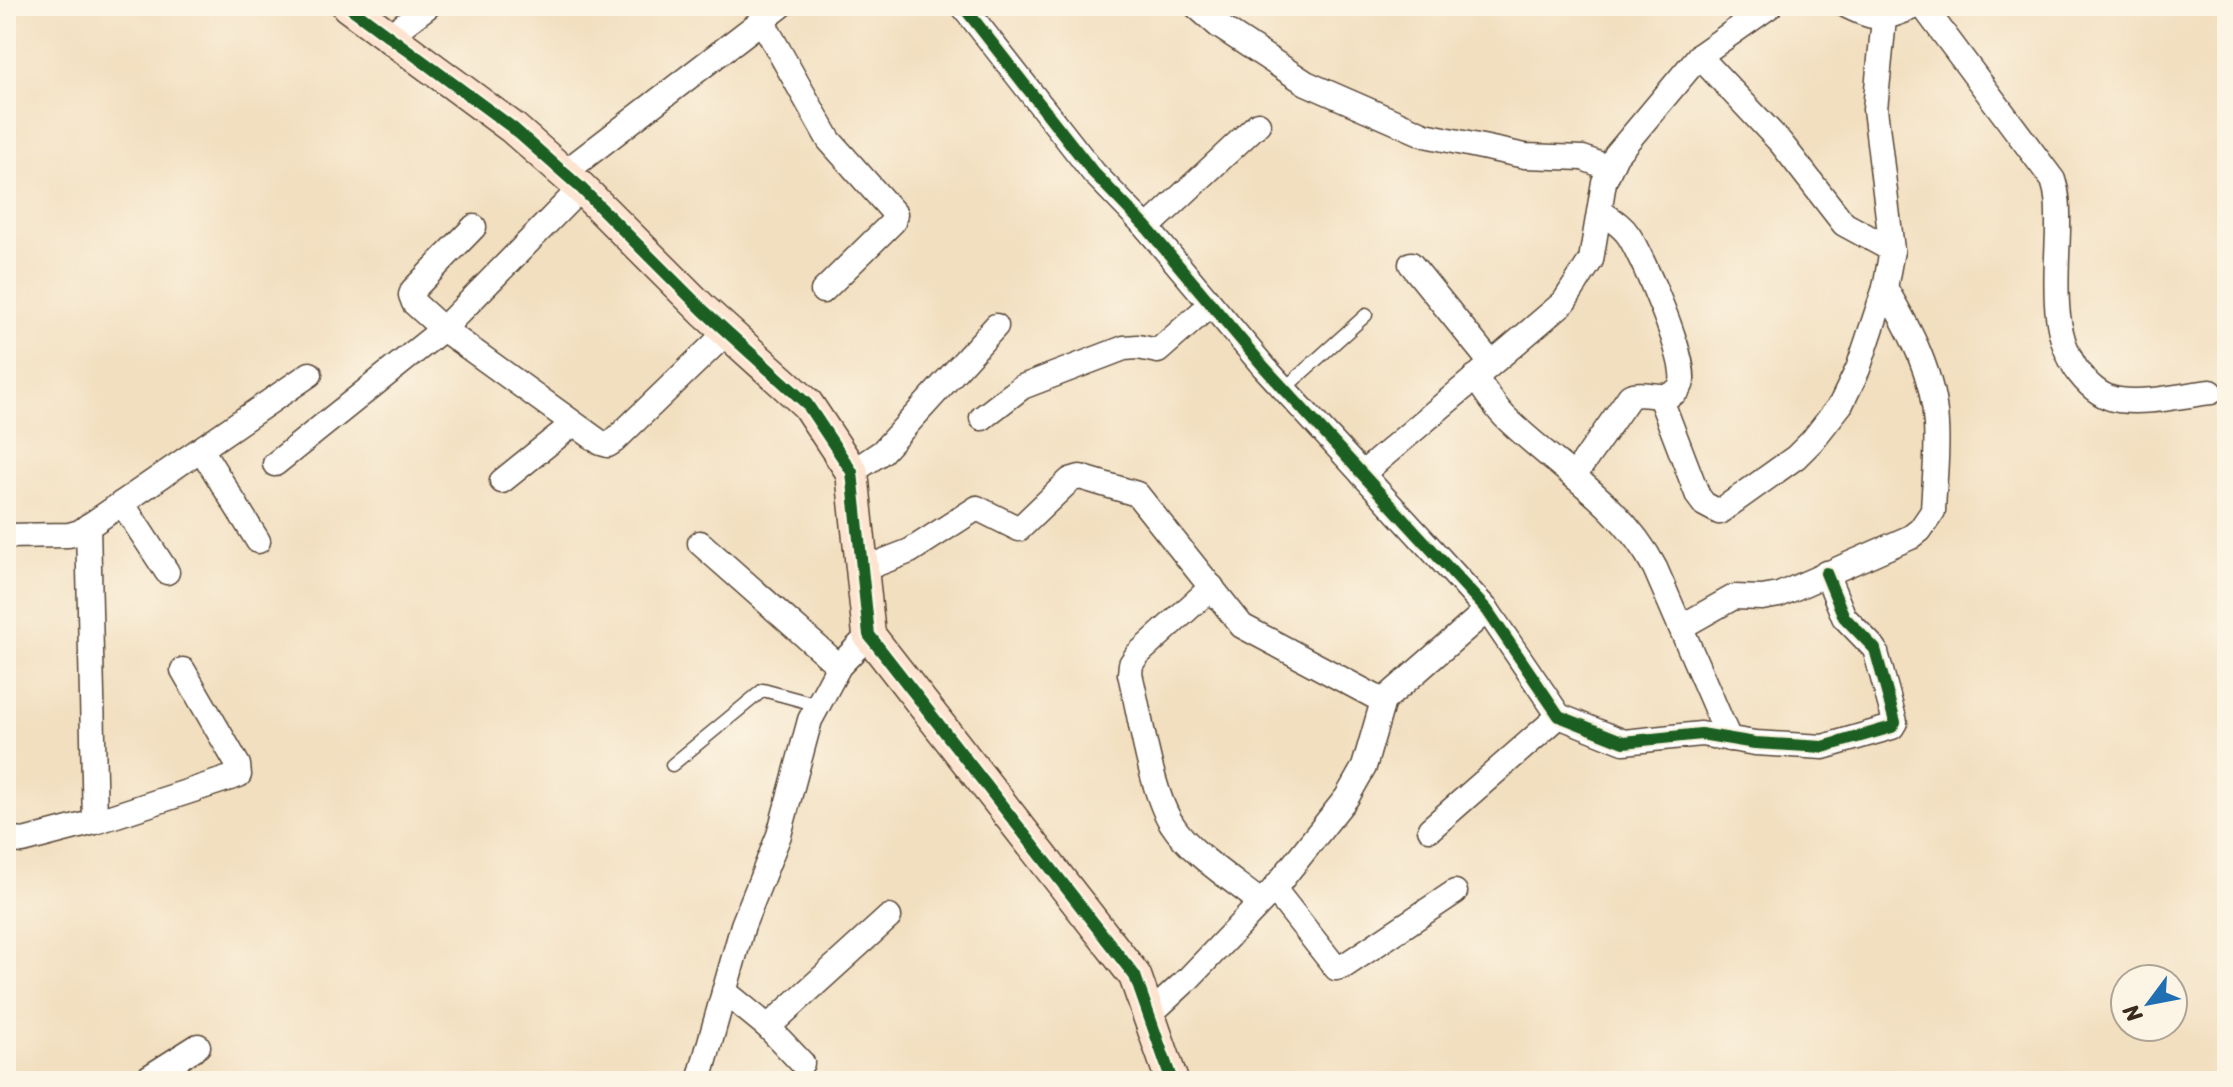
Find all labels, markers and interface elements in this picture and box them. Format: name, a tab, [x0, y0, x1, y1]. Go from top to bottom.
north arrow	[2109, 963, 2189, 1043]
text: N	[2111, 996, 2154, 1031]

